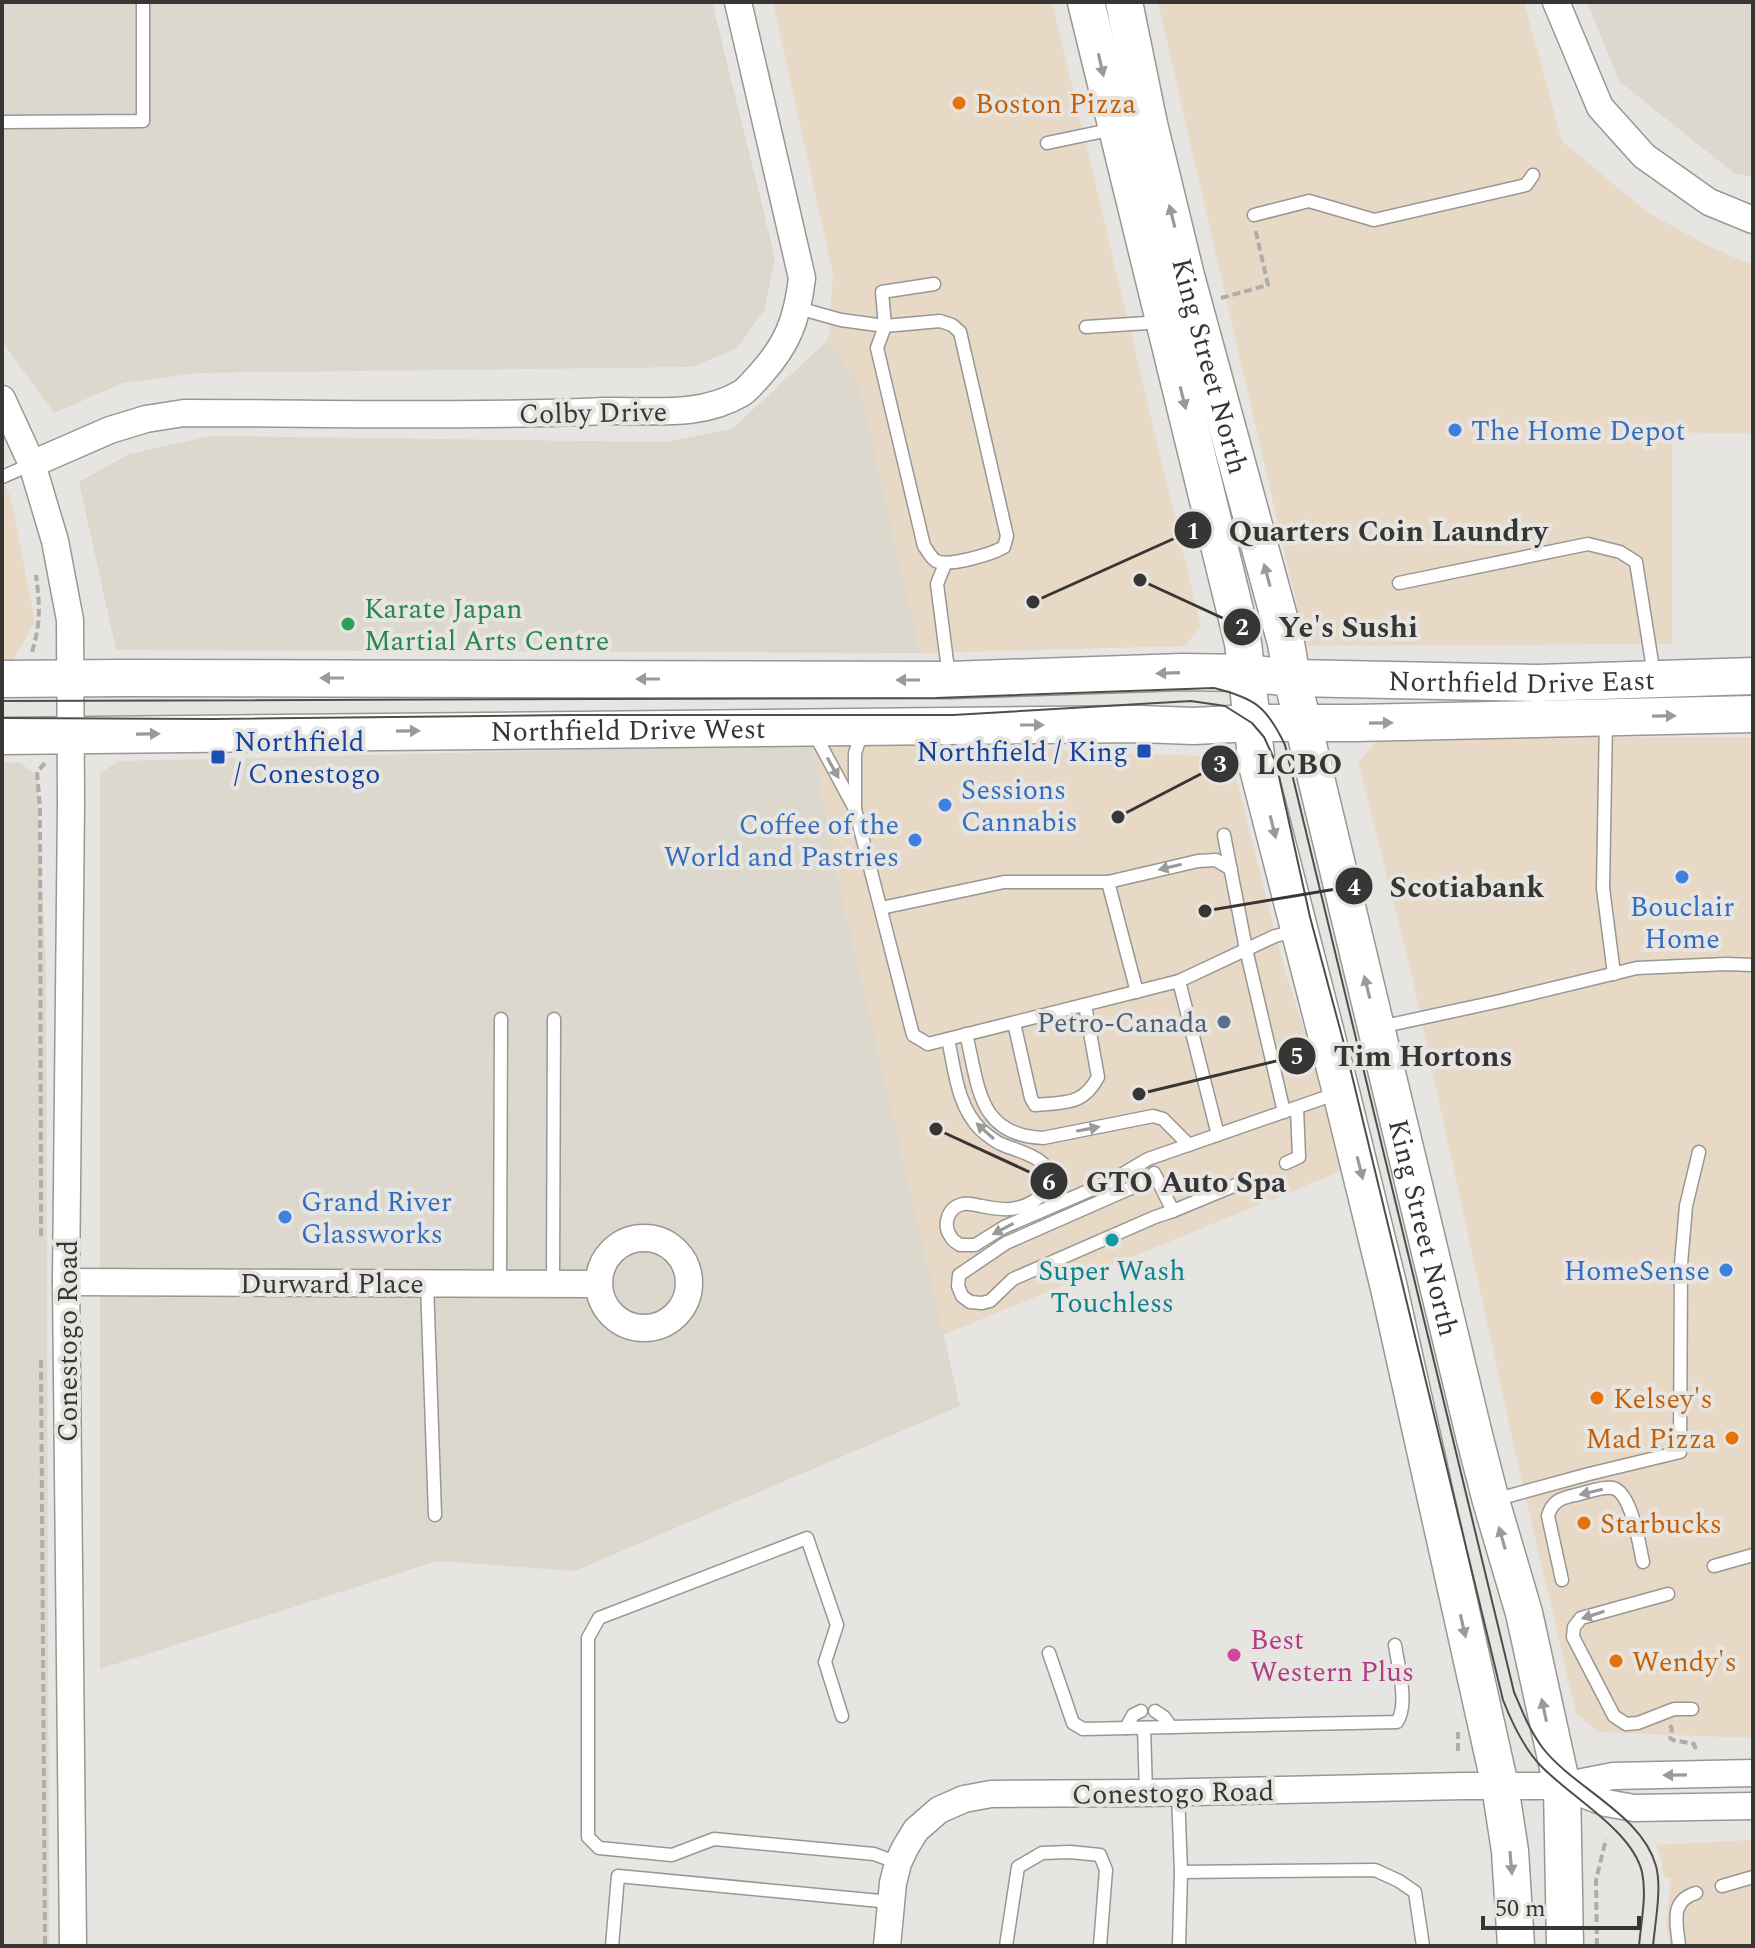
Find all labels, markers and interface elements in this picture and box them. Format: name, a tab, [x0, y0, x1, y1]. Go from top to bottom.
one-way arrow	[1096, 53, 1108, 78]
place label: Boston Pizza	[975, 83, 1137, 126]
marker: Boston Pizza	[950, 94, 968, 112]
one-way arrow	[1165, 203, 1177, 228]
street label: King Street North	[1159, 254, 1259, 479]
one-way arrow	[1177, 385, 1189, 410]
street label: Colby Drive	[518, 391, 668, 436]
place label: The Home Depot	[1471, 410, 1686, 453]
marker: The Home Depot	[1446, 421, 1464, 439]
callout: Quarters Coin Laundry	[1173, 503, 1564, 557]
text: Quarters Coin Laundry	[1228, 509, 1549, 555]
text: 1	[1186, 514, 1200, 550]
one-way arrow	[1261, 563, 1273, 588]
place label: Karate Japan Martial Arts Centre	[364, 588, 609, 663]
callout: Ye's Sushi	[1222, 600, 1434, 654]
text: Ye's Sushi	[1278, 605, 1418, 651]
text: 2	[1235, 610, 1249, 646]
marker: Karate Japan Martial Arts Centre	[339, 615, 357, 633]
street label: Northfield Drive East	[1388, 659, 1656, 706]
one-way arrow	[1155, 666, 1180, 679]
one-way arrow	[319, 672, 344, 684]
one-way arrow	[635, 673, 660, 685]
one-way arrow	[895, 674, 920, 686]
street label: Northfield Drive West	[490, 708, 766, 754]
one-way arrow	[1652, 710, 1677, 722]
one-way arrow	[1369, 716, 1394, 729]
one-way arrow	[1020, 719, 1045, 731]
place label: Northfield / Conestogo	[234, 721, 380, 796]
one-way arrow	[396, 725, 421, 738]
one-way arrow	[136, 728, 161, 740]
place label: Northfield / King	[916, 731, 1128, 774]
callout: LCBO	[1200, 737, 1358, 791]
marker: Northfield / King	[1135, 742, 1153, 760]
text: LCBO	[1256, 742, 1342, 788]
text: 3	[1213, 747, 1227, 783]
marker: Northfield / Conestogo	[209, 748, 227, 766]
one-way arrow	[826, 757, 840, 780]
place label: Sessions Cannabis	[961, 769, 1078, 844]
marker: Sessions Cannabis	[936, 796, 954, 814]
place label: Coffee of the World and Pastries	[664, 804, 899, 879]
one-way arrow	[1267, 814, 1279, 839]
marker: Coffee of the World and Pastries	[906, 831, 924, 849]
callout: Scotiabank	[1334, 859, 1560, 913]
one-way arrow	[1157, 862, 1182, 874]
text: Scotiabank	[1390, 865, 1544, 911]
marker: Bouclair Home	[1673, 868, 1691, 886]
text: 4	[1347, 870, 1361, 906]
place label: Bouclair Home	[1630, 886, 1734, 961]
one-way arrow	[1360, 974, 1373, 999]
place label: Petro-Canada	[1037, 1002, 1208, 1045]
marker: Petro-Canada	[1215, 1013, 1233, 1031]
callout: Tim Hortons	[1277, 1029, 1529, 1083]
text: Tim Hortons	[1333, 1034, 1513, 1080]
text: 5	[1290, 1039, 1304, 1075]
street label: King Street North	[1376, 1115, 1470, 1341]
one-way arrow	[1075, 1122, 1100, 1135]
one-way arrow	[976, 1123, 995, 1141]
callout: GTO Auto Spa	[1029, 1154, 1302, 1208]
one-way arrow	[1354, 1155, 1366, 1180]
text: GTO Auto Spa	[1086, 1160, 1287, 1206]
text: 6	[1042, 1165, 1056, 1201]
place label: Grand River Glassworks	[301, 1181, 452, 1256]
marker: Grand River Glassworks	[276, 1208, 294, 1226]
one-way arrow	[991, 1223, 1014, 1236]
marker: Super Wash Touchless	[1103, 1231, 1121, 1249]
street label: Conestogo Road	[47, 1240, 90, 1442]
place label: Super Wash Touchless	[1038, 1250, 1186, 1325]
place label: HomeSense	[1564, 1250, 1710, 1293]
marker: HomeSense	[1717, 1261, 1735, 1279]
street label: Durward Place	[240, 1263, 424, 1306]
place label: Kelsey's	[1613, 1378, 1713, 1421]
marker: Kelsey's	[1588, 1389, 1606, 1407]
place label: Mad Pizza	[1585, 1418, 1716, 1461]
marker: Mad Pizza	[1723, 1429, 1741, 1447]
one-way arrow	[1578, 1486, 1603, 1499]
place label: Starbucks	[1600, 1503, 1722, 1546]
marker: Starbucks	[1575, 1514, 1593, 1532]
one-way arrow	[1495, 1526, 1508, 1550]
one-way arrow	[1581, 1610, 1605, 1622]
one-way arrow	[1457, 1613, 1470, 1638]
place label: Best Western Plus	[1250, 1619, 1414, 1694]
place label: Wendy's	[1632, 1641, 1737, 1684]
marker: Best Western Plus	[1225, 1646, 1243, 1664]
marker: Wendy's	[1607, 1652, 1625, 1670]
one-way arrow	[1537, 1698, 1550, 1723]
one-way arrow	[1662, 1769, 1687, 1781]
street label: Conestogo Road	[1071, 1770, 1275, 1817]
one-way arrow	[1505, 1851, 1518, 1876]
scale bar	[1483, 1880, 1639, 1930]
text: 50 m	[1495, 1891, 1546, 1927]

